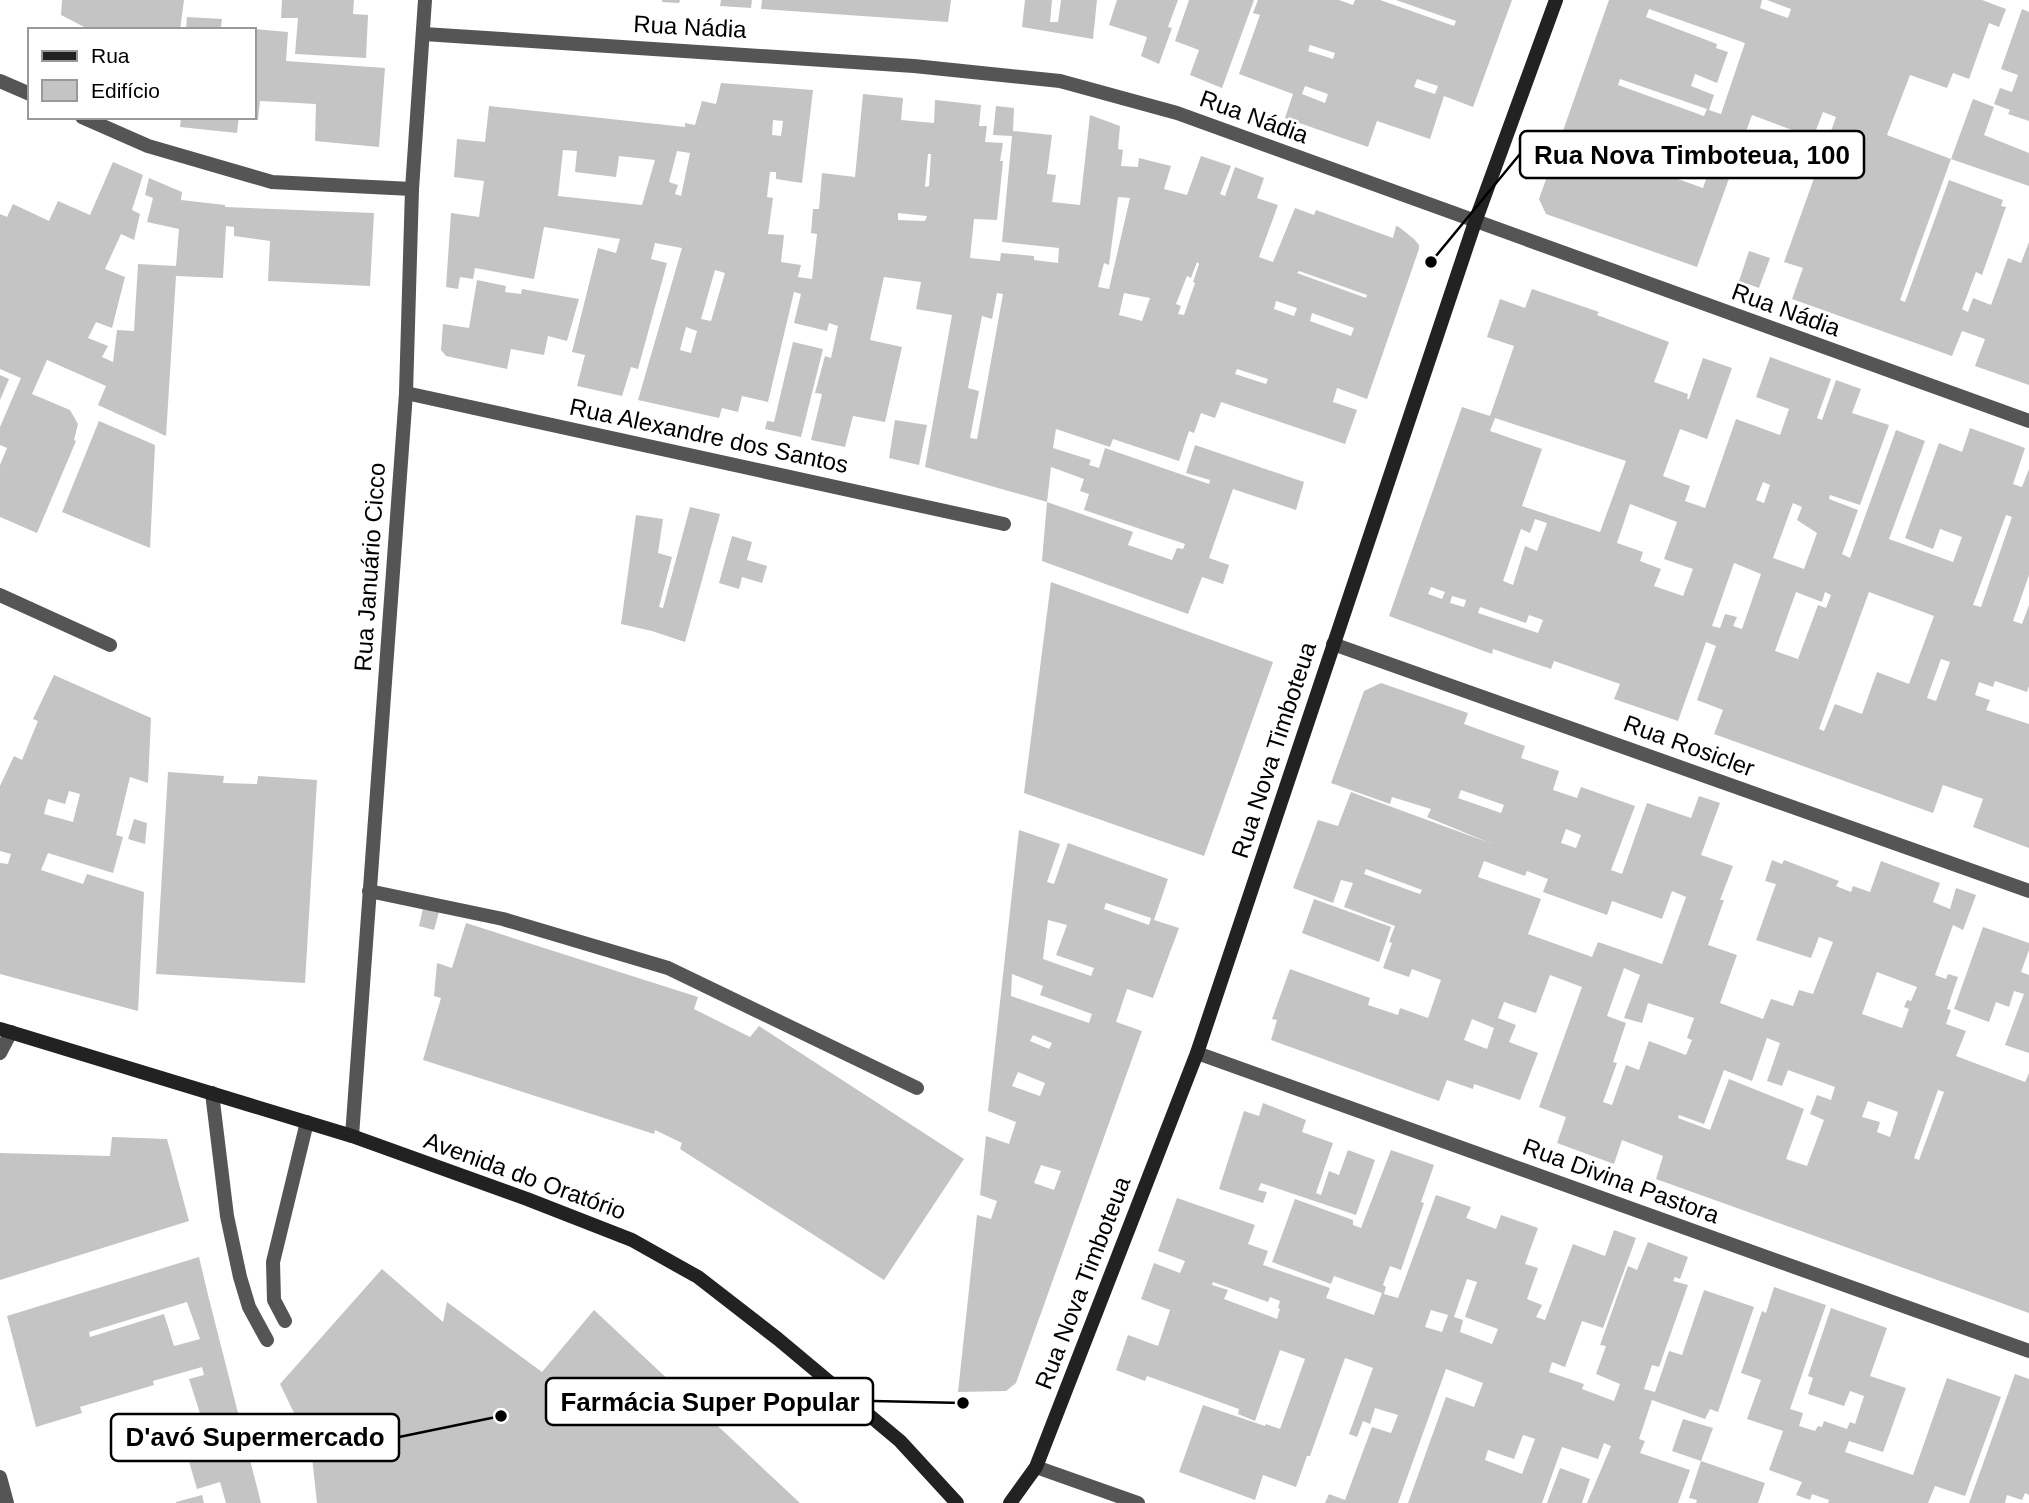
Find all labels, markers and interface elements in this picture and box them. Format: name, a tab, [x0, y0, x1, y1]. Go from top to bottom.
street label: Rua Nádia	[633, 10, 748, 43]
legend	[28, 28, 256, 119]
text: Rua	[91, 44, 130, 67]
text: Edifício	[91, 79, 160, 102]
street label: Rua Nádia	[1196, 84, 1313, 149]
callout: Rua Nova Timboteua, 100	[1520, 131, 1864, 178]
text: Rua Nova Timboteua, 100	[1534, 140, 1850, 170]
street label: Rua Nádia	[1728, 277, 1845, 342]
street label: Rua Alexandre dos Santos	[567, 393, 851, 478]
street label: Rua Januário Cicco	[349, 462, 390, 672]
street label: Rua Nova Timboteua	[1226, 638, 1321, 861]
street label: Rua Rosicler	[1620, 709, 1758, 782]
street label: Avenida do Oratório	[420, 1126, 630, 1225]
street label: Rua Divina Pastora	[1519, 1132, 1724, 1229]
street label: Rua Nova Timboteua	[1030, 1172, 1136, 1393]
callout: Farmácia Super Popular	[546, 1378, 873, 1425]
text: Farmácia Super Popular	[560, 1387, 860, 1417]
callout: D'avó Supermercado	[111, 1414, 399, 1461]
text: D'avó Supermercado	[125, 1422, 385, 1452]

